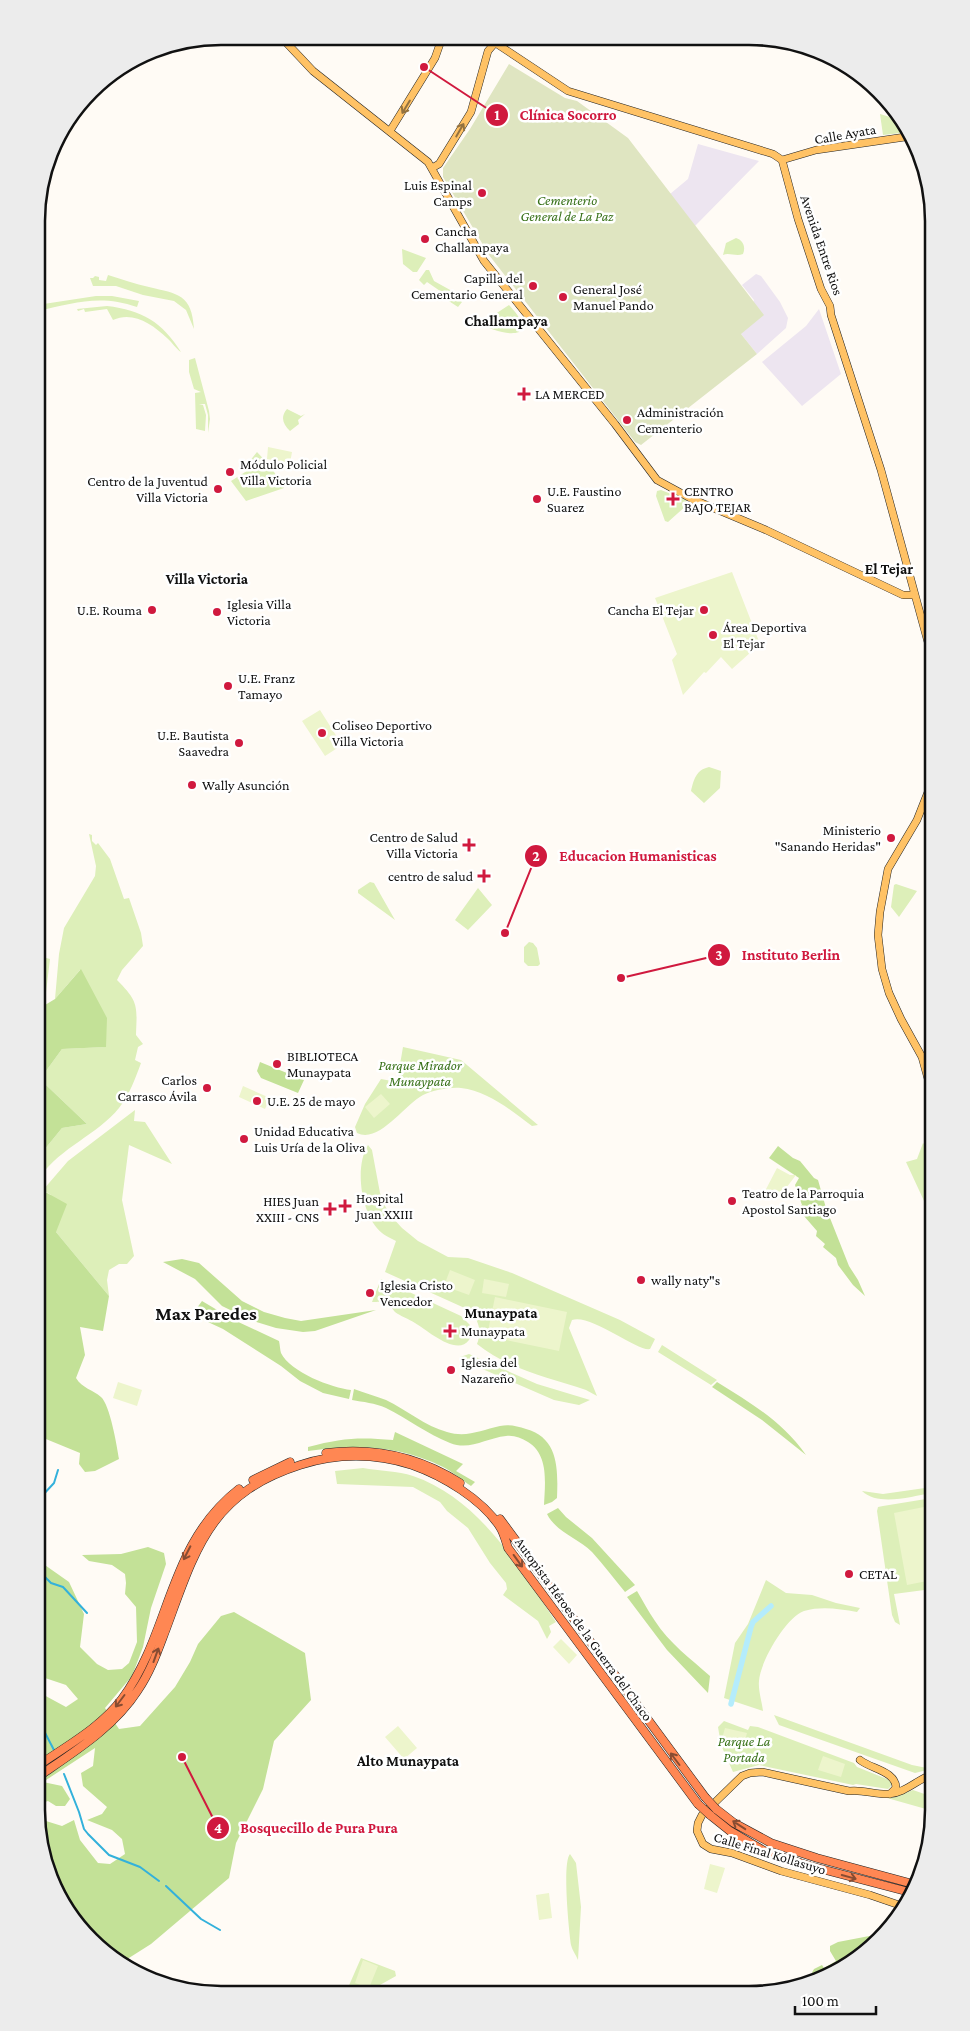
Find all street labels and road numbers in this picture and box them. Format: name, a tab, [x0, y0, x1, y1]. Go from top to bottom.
street label: Calle Ayata	[813, 121, 878, 147]
street label: Avenida Entre Rios	[797, 193, 847, 297]
street label: Autopista Héroes de la Guerra del Chaco	[512, 1534, 656, 1724]
street label: Calle Final Kollasuyo	[712, 1828, 828, 1878]

